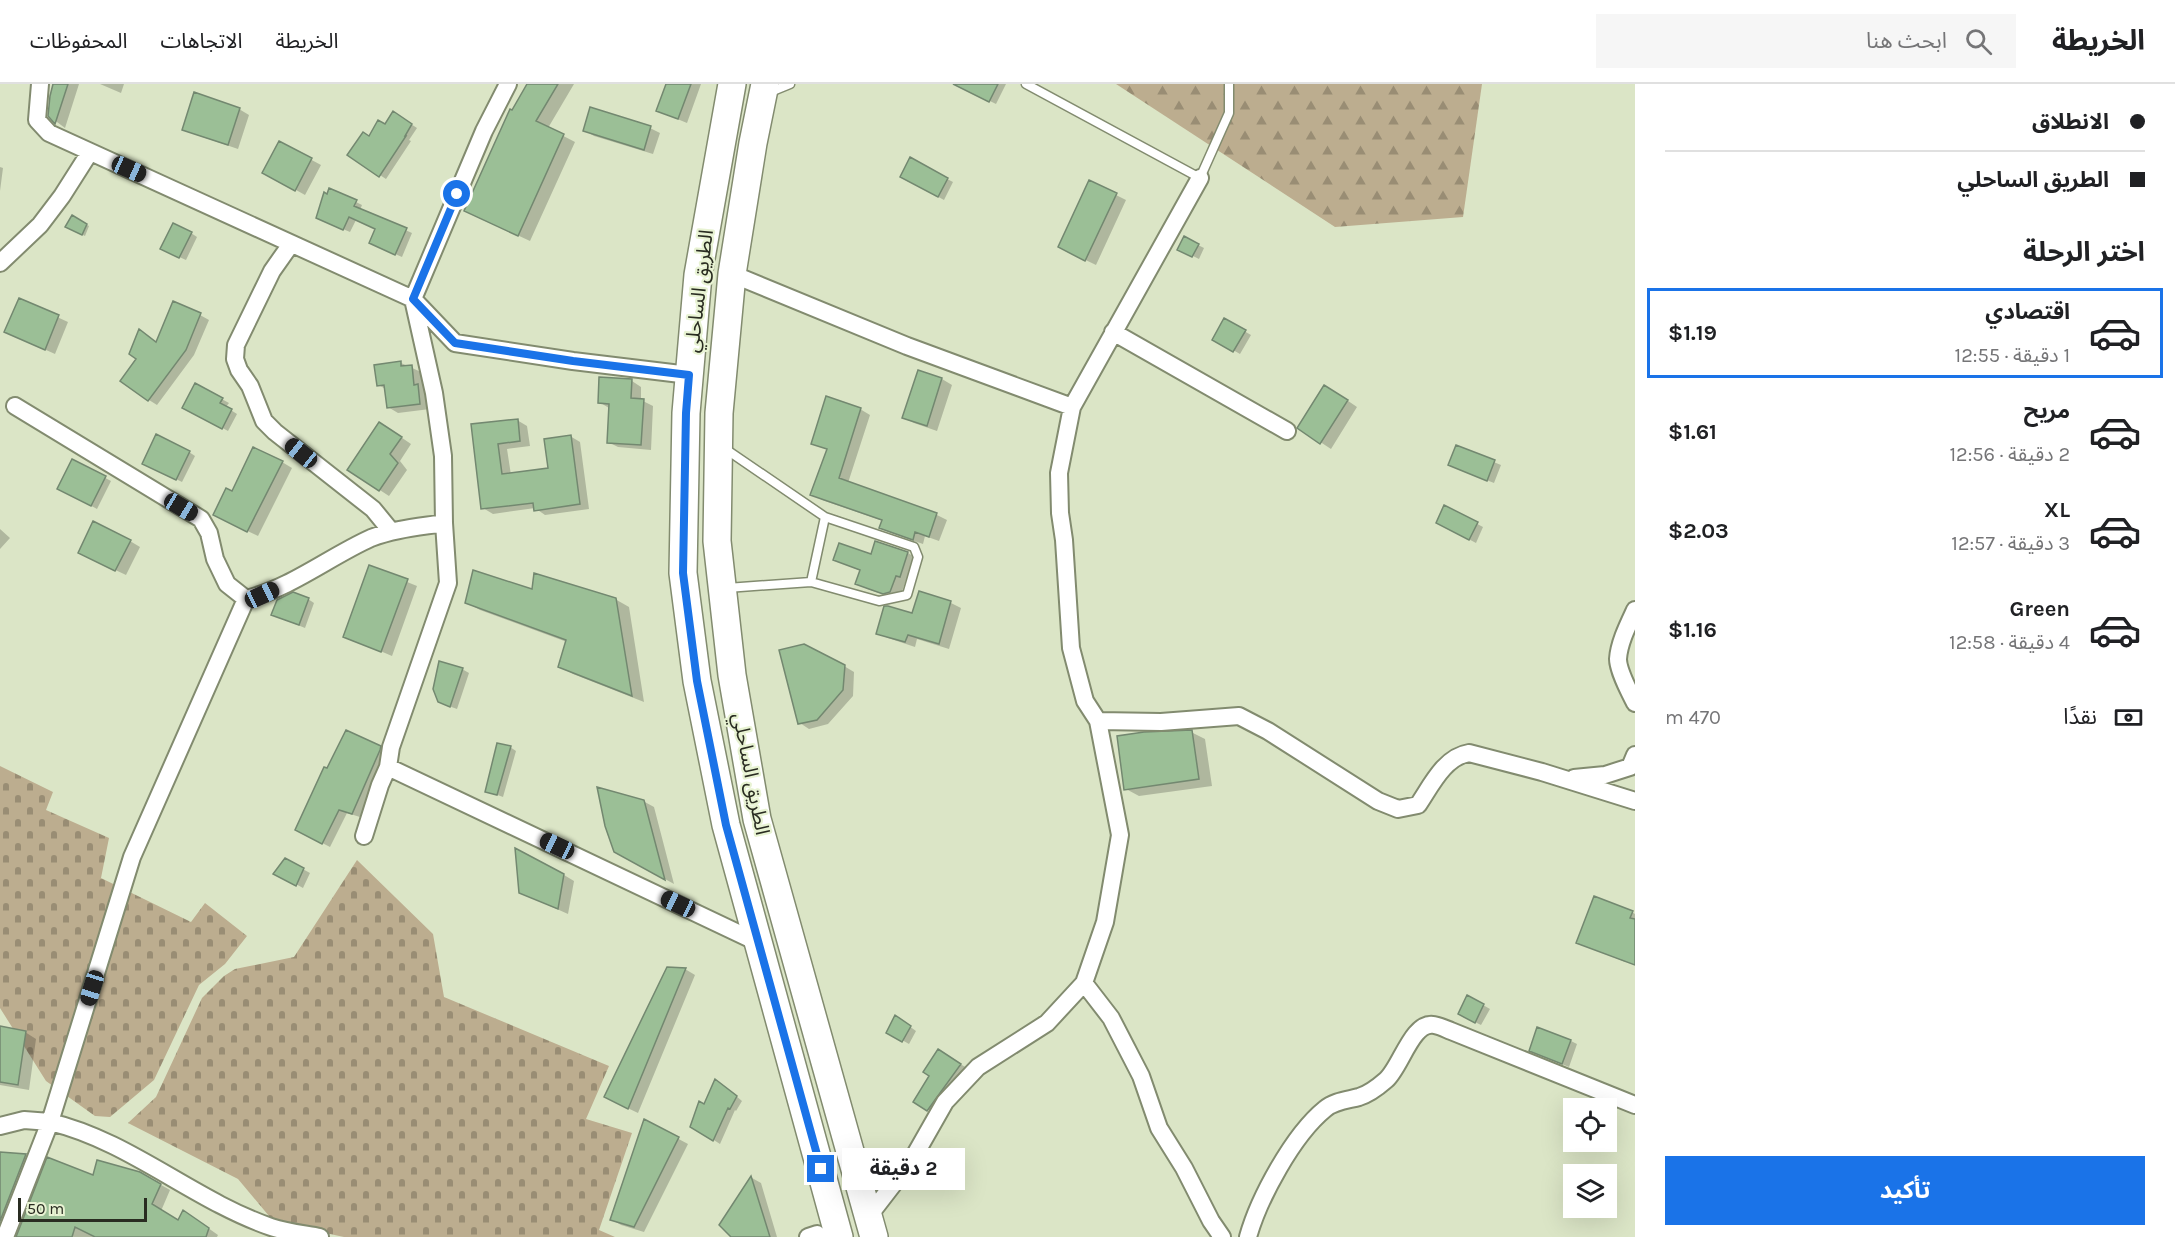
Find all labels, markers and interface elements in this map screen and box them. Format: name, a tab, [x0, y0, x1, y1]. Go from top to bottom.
search box	[1596, 14, 2016, 68]
text: الخريطة	[2052, 24, 2145, 57]
icon: search	[1962, 25, 1995, 58]
text: ابحث هنا	[1866, 28, 1947, 54]
text: المحفوظات	[30, 29, 127, 53]
text: الاتجاهات	[160, 29, 242, 53]
text: الخريطة	[275, 29, 338, 53]
text: الانطلاق	[2032, 109, 2109, 135]
car	[109, 153, 149, 185]
text: الطريق الساحلي	[1957, 167, 2109, 193]
route start	[443, 180, 470, 207]
street label: الطريق الساحلي	[680, 228, 722, 354]
text: اختر الرحلة	[2023, 236, 2145, 268]
text: اقتصادي	[1985, 299, 2070, 325]
icon: car	[2088, 306, 2142, 360]
text: $1.19	[1668, 320, 1717, 346]
text: 1 دقيقة · 12:55	[1955, 344, 2070, 367]
text: مريح	[2024, 398, 2070, 424]
icon: car	[2088, 405, 2142, 459]
text: $1.61	[1668, 419, 1717, 445]
car	[281, 435, 321, 471]
text: 2 دقيقة · 12:56	[1949, 443, 2070, 466]
car	[161, 490, 201, 524]
text: XL	[2044, 497, 2070, 523]
icon: car	[2088, 504, 2142, 558]
text: $2.03	[1668, 518, 1729, 544]
text: 3 دقيقة · 12:57	[1951, 532, 2070, 555]
car	[242, 579, 282, 611]
text: Green	[2009, 596, 2070, 622]
icon: car	[2088, 603, 2142, 657]
text: $1.16	[1668, 617, 1717, 643]
text: 4 دقيقة · 12:58	[1949, 631, 2070, 654]
icon: cash	[2112, 701, 2145, 734]
text: نقدًا	[2063, 704, 2097, 730]
text: 470 m	[1665, 706, 1721, 729]
street label: الطريق الساحلي	[724, 711, 774, 838]
car	[537, 830, 577, 862]
car	[658, 888, 698, 920]
car	[78, 968, 106, 1008]
map controls	[1563, 1098, 1617, 1218]
button: locate	[1563, 1098, 1617, 1152]
callout: 2 دقيقة	[842, 1148, 965, 1190]
route end	[807, 1155, 834, 1182]
button: تأكيد	[1665, 1156, 2145, 1225]
text: 2 دقيقة	[870, 1157, 937, 1180]
button: layers	[1563, 1164, 1617, 1218]
scale bar	[18, 1195, 147, 1222]
text: 50 m	[27, 1199, 64, 1218]

